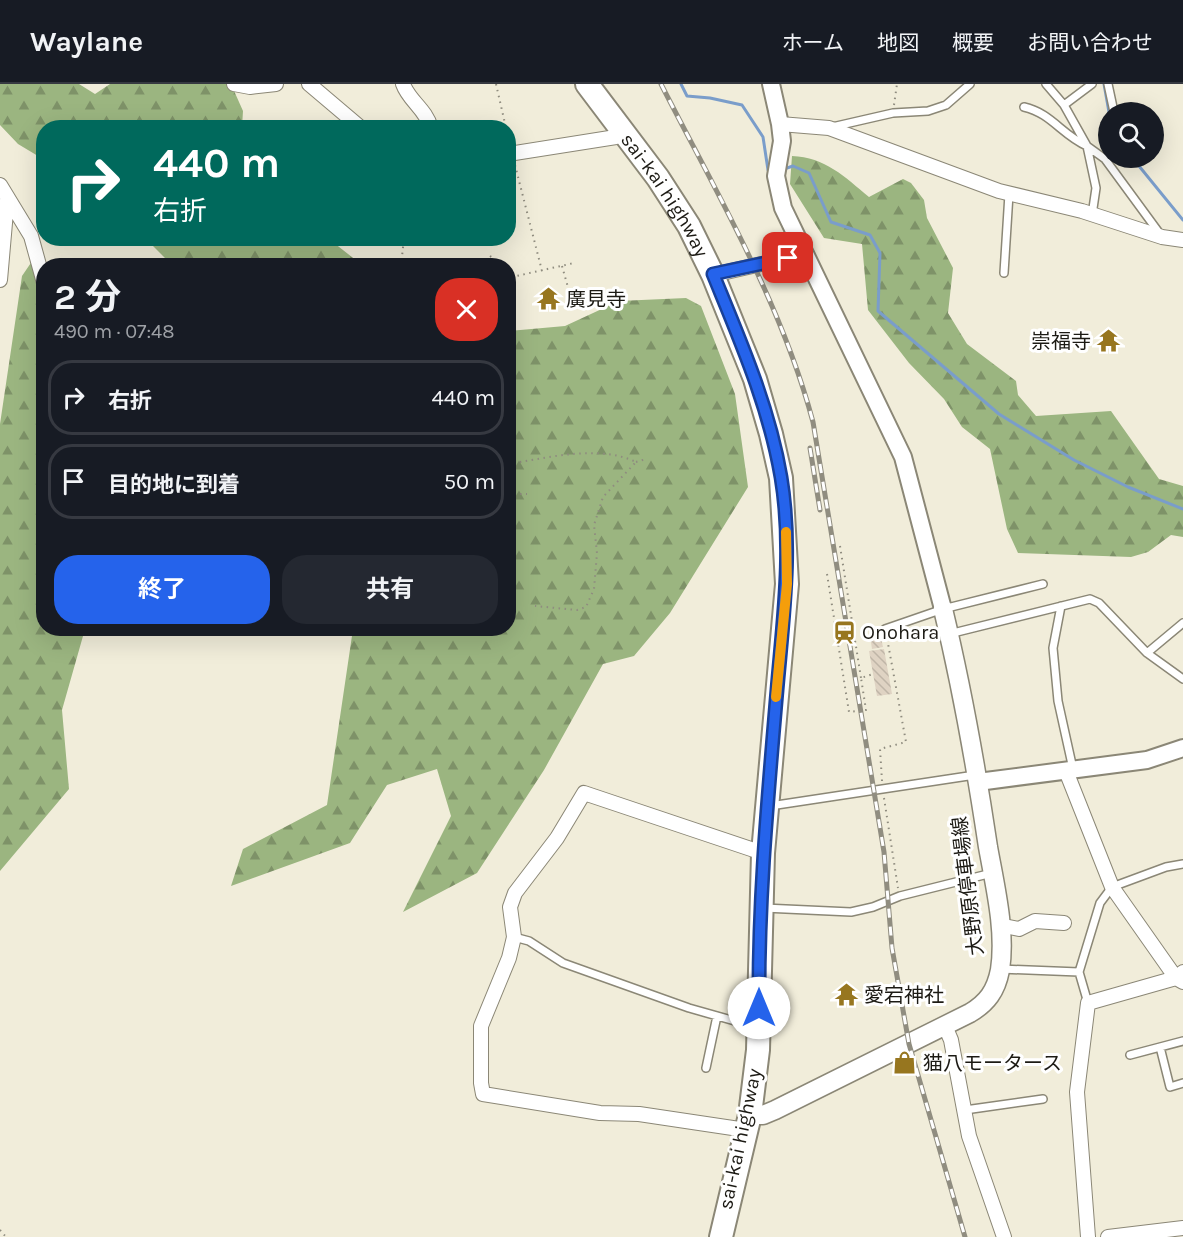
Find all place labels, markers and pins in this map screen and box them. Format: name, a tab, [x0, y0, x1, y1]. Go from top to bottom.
pin	[762, 232, 813, 283]
temple icon: 廣見寺	[535, 286, 561, 312]
place label: 廣見寺	[566, 288, 626, 311]
temple icon: 崇福寺	[1096, 328, 1122, 354]
place label: 崇福寺	[1031, 330, 1091, 353]
station icon: Onohara	[831, 619, 857, 645]
place label: Onohara	[862, 621, 939, 644]
temple icon: 愛宕神社	[833, 982, 859, 1008]
place label: 愛宕神社	[864, 984, 944, 1007]
shop icon: 猫八モータース	[892, 1050, 918, 1076]
place label: 猫八モータース	[923, 1052, 1062, 1075]

